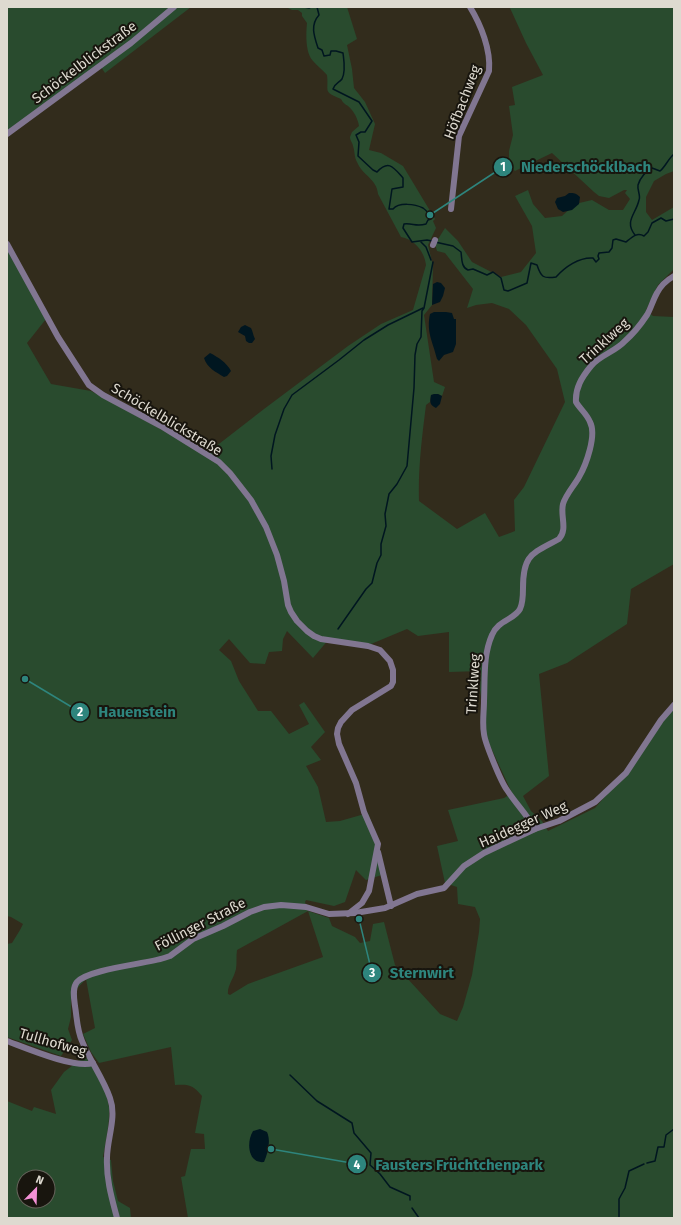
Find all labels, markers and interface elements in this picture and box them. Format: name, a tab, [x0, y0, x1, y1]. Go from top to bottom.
street label: Schöckelblickstraße	[29, 18, 140, 107]
street label: Höfbachweg	[441, 62, 485, 142]
callout: Niederschöcklbach	[493, 154, 659, 181]
text: Niederschöcklbach	[521, 158, 651, 176]
text: 1	[500, 160, 506, 174]
street label: Trinklweg	[576, 314, 633, 368]
street label: Schöckelblickstraße	[108, 380, 225, 459]
street label: Trinklweg	[463, 653, 484, 715]
callout: Hauenstein	[70, 698, 183, 725]
text: Hauenstein	[98, 703, 176, 721]
text: 2	[77, 705, 83, 719]
street label: Haidegger Weg	[477, 797, 570, 851]
street label: Föllinger Straße	[152, 894, 249, 955]
callout: Sternwirt	[362, 960, 463, 987]
text: Sternwirt	[390, 964, 454, 982]
text: 3	[368, 966, 375, 980]
street label: Tullhofweg	[17, 1025, 89, 1060]
callout: Fausters Früchtchenpark	[347, 1151, 551, 1178]
text: Fausters Früchtchenpark	[375, 1156, 544, 1174]
text: 4	[354, 1158, 361, 1172]
north arrow	[16, 1169, 56, 1209]
text: N	[34, 1173, 46, 1188]

